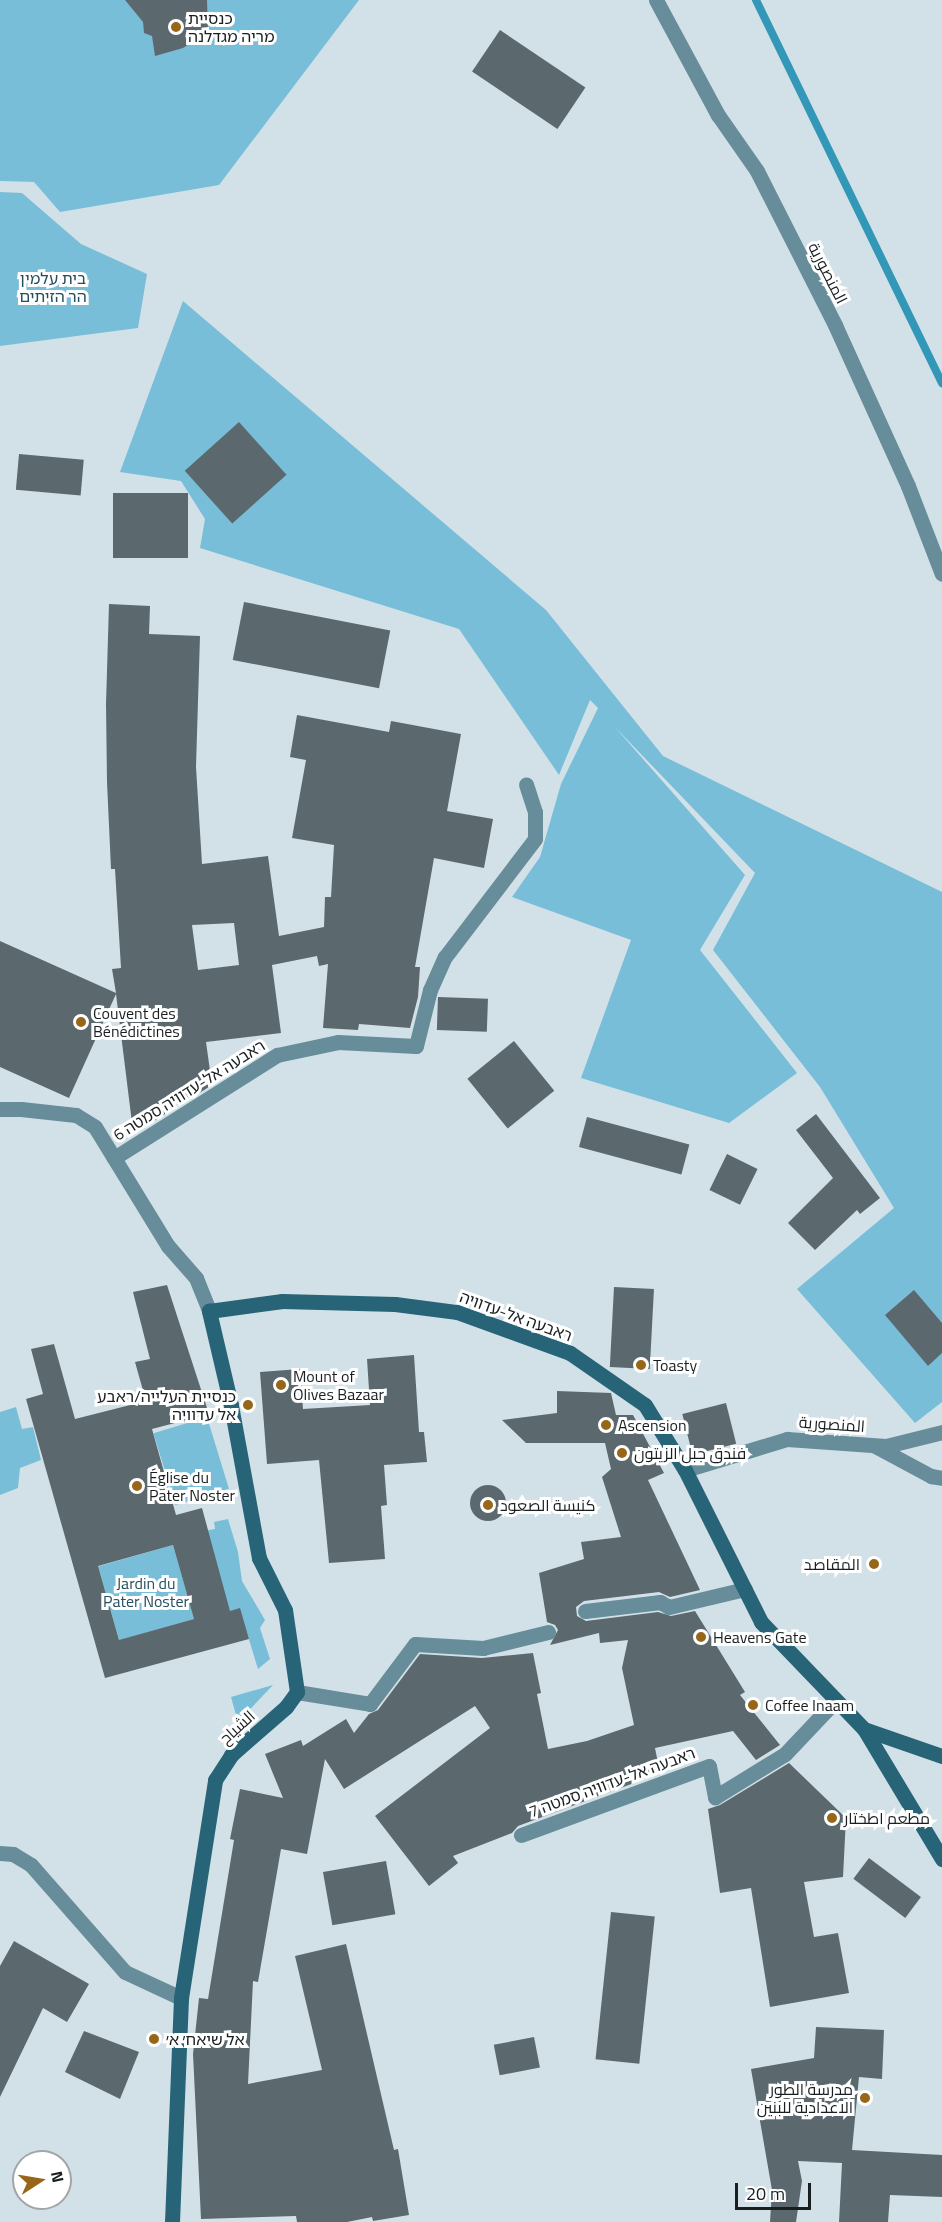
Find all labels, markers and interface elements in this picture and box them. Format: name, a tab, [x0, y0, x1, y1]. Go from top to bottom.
place label: כנסיית מריה מגדלנה	[188, 8, 275, 46]
marker: כנסיית מריה מגדלנה	[169, 20, 183, 34]
street label: المنصورية	[804, 239, 852, 307]
park label: בית עלמין הר הזיתים	[19, 268, 87, 306]
place label: Couvent des Bénédictines	[93, 1003, 180, 1041]
marker: Couvent des Bénédictines	[74, 1015, 88, 1029]
street label: ראבעה אל-עדוויה סמטה 6	[110, 1035, 268, 1145]
street label: ראבעה אל-עדוויה	[457, 1287, 575, 1345]
place label: Toasty	[653, 1355, 697, 1375]
marker: Toasty	[634, 1358, 648, 1372]
place label: Mount of Olives Bazaar	[293, 1366, 384, 1404]
marker: Mount of Olives Bazaar	[274, 1378, 288, 1392]
place label: כנסיית העלייה/ראבע אל עדוויה	[97, 1386, 236, 1424]
marker: כנסיית העלייה/ראבע אל עדוויה	[241, 1398, 255, 1412]
street label: المنصورية	[798, 1412, 866, 1436]
place label: Ascension	[618, 1415, 687, 1435]
marker: Ascension	[599, 1418, 613, 1432]
place label: فندق جبل الزيتون	[634, 1443, 746, 1463]
marker: فندق جبل الزيتون	[615, 1446, 629, 1460]
place label: Église du Pater Noster	[149, 1467, 235, 1505]
marker: Église du Pater Noster	[130, 1479, 144, 1493]
place label: كنيسة الصعود	[500, 1495, 595, 1515]
marker: كنيسة الصعود	[481, 1498, 495, 1512]
place label: المقاصد	[804, 1554, 860, 1574]
marker: المقاصد	[865, 1555, 883, 1573]
park label: Jardin du Pater Noster	[103, 1573, 189, 1611]
place label: Heavens Gate	[713, 1627, 806, 1647]
marker: Heavens Gate	[694, 1630, 708, 1644]
place label: Coffee Inaam	[765, 1695, 854, 1715]
marker: Coffee Inaam	[746, 1698, 760, 1712]
street label: الشياح	[215, 1706, 259, 1748]
street label: ראבעה אל-עדוויה סמטה 7	[526, 1743, 698, 1821]
place label: مطعم اطختار	[844, 1808, 930, 1828]
marker: مطعم اطختار	[825, 1811, 839, 1825]
place label: אל שיאח׳ א׳	[166, 2029, 245, 2049]
marker: אל שיאח׳ א׳	[147, 2032, 161, 2046]
place label: مدرسة الطور الاعدادية للبنين	[757, 2079, 853, 2117]
marker: مدرسة الطور الاعدادية للبنين	[858, 2091, 872, 2105]
north arrow	[12, 2150, 72, 2210]
text: N	[45, 2169, 71, 2185]
scale bar	[738, 2171, 814, 2209]
text: 20 m	[746, 2180, 785, 2207]

